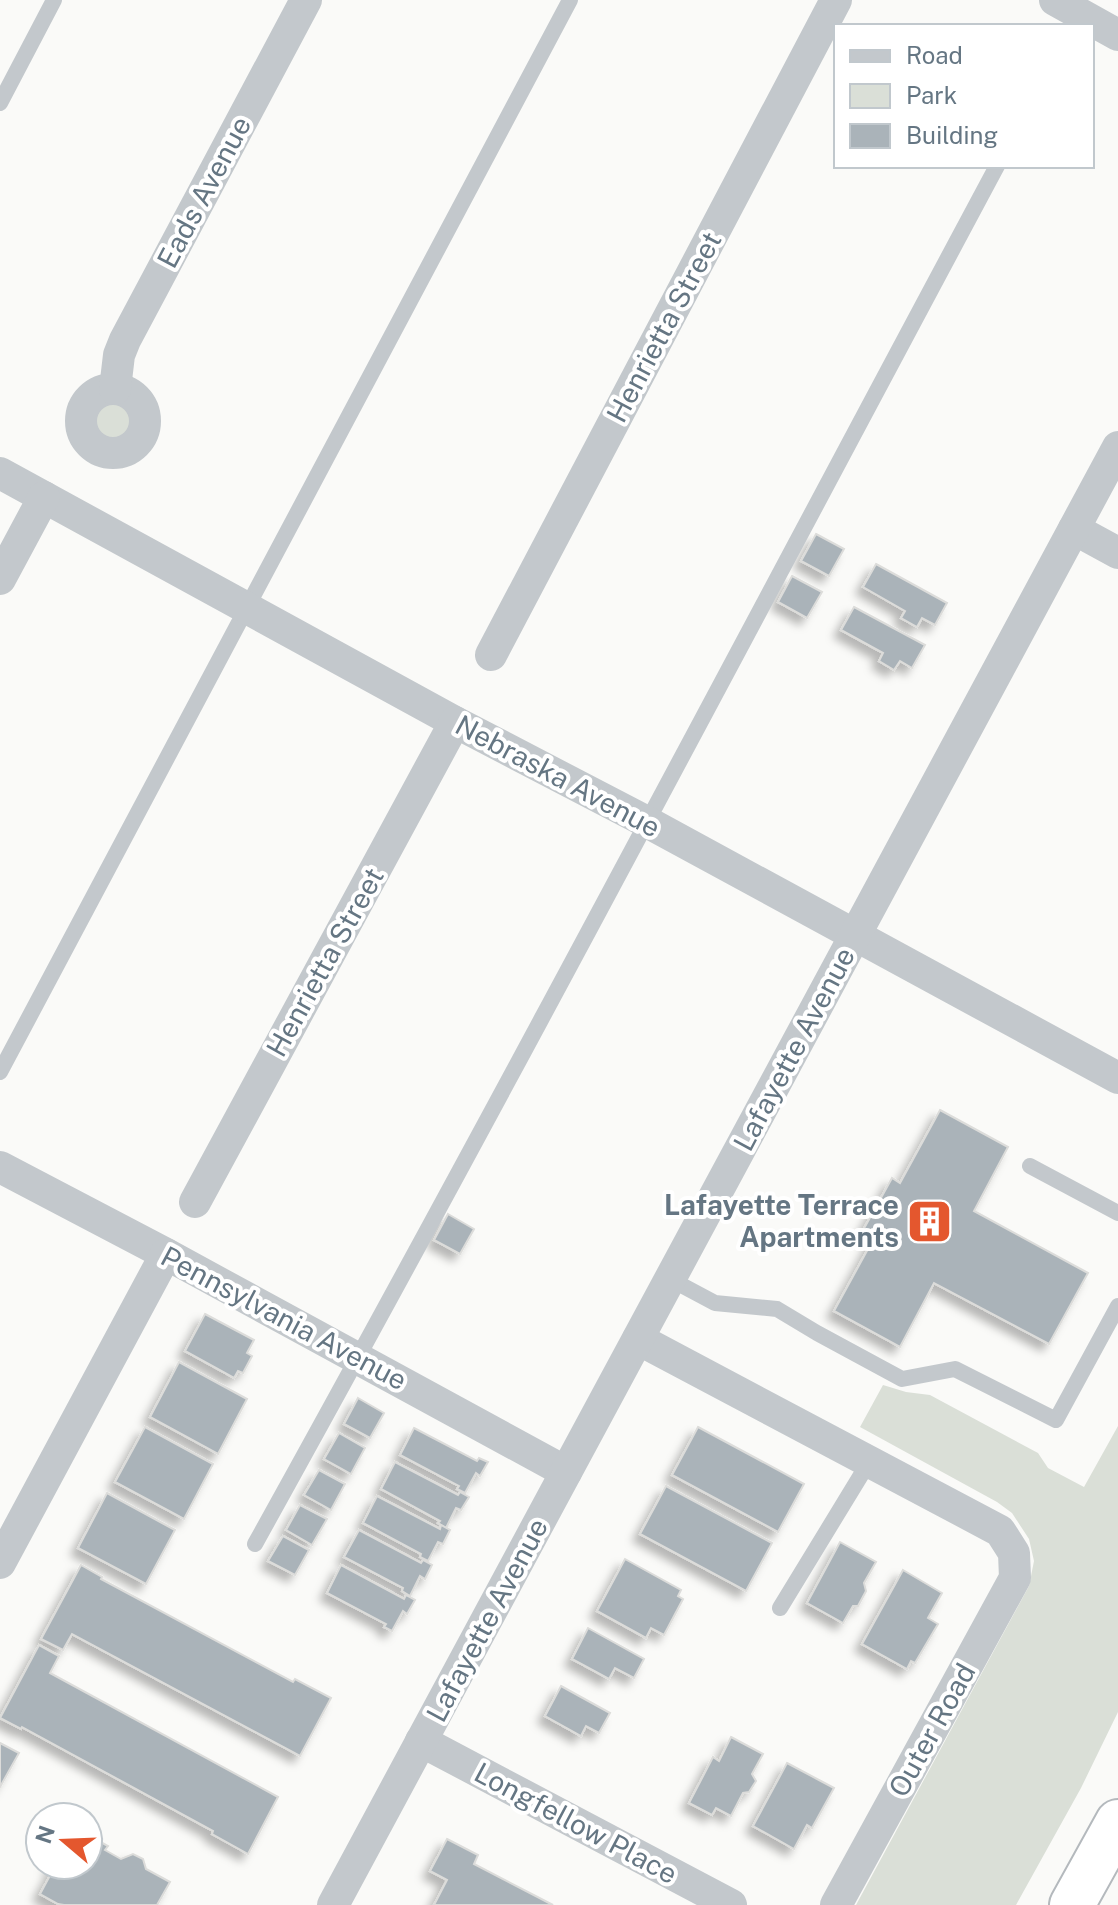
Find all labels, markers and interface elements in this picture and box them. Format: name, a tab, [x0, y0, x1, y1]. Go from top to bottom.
legend	[834, 24, 1094, 168]
text: Road	[906, 41, 963, 69]
text: Park	[906, 81, 957, 109]
street label: Eads Avenue	[150, 111, 257, 273]
text: Building	[906, 121, 998, 149]
street label: Henrietta Street	[600, 226, 728, 428]
street label: Nebraska Avenue	[450, 708, 666, 843]
street label: Henrietta Street	[259, 862, 390, 1062]
street label: Lafayette Avenue	[726, 941, 861, 1156]
place label: Lafayette Terrace Apartments	[664, 1188, 899, 1253]
building icon: Lafayette Terrace Apartments	[906, 1197, 954, 1245]
street label: Pennsylvania Avenue	[156, 1239, 413, 1396]
street label: Lafayette Avenue	[419, 1512, 554, 1727]
street label: Outer Road	[881, 1657, 982, 1802]
street label: Longfellow Place	[469, 1755, 683, 1890]
north arrow	[24, 1801, 104, 1881]
text: N	[30, 1822, 60, 1847]

